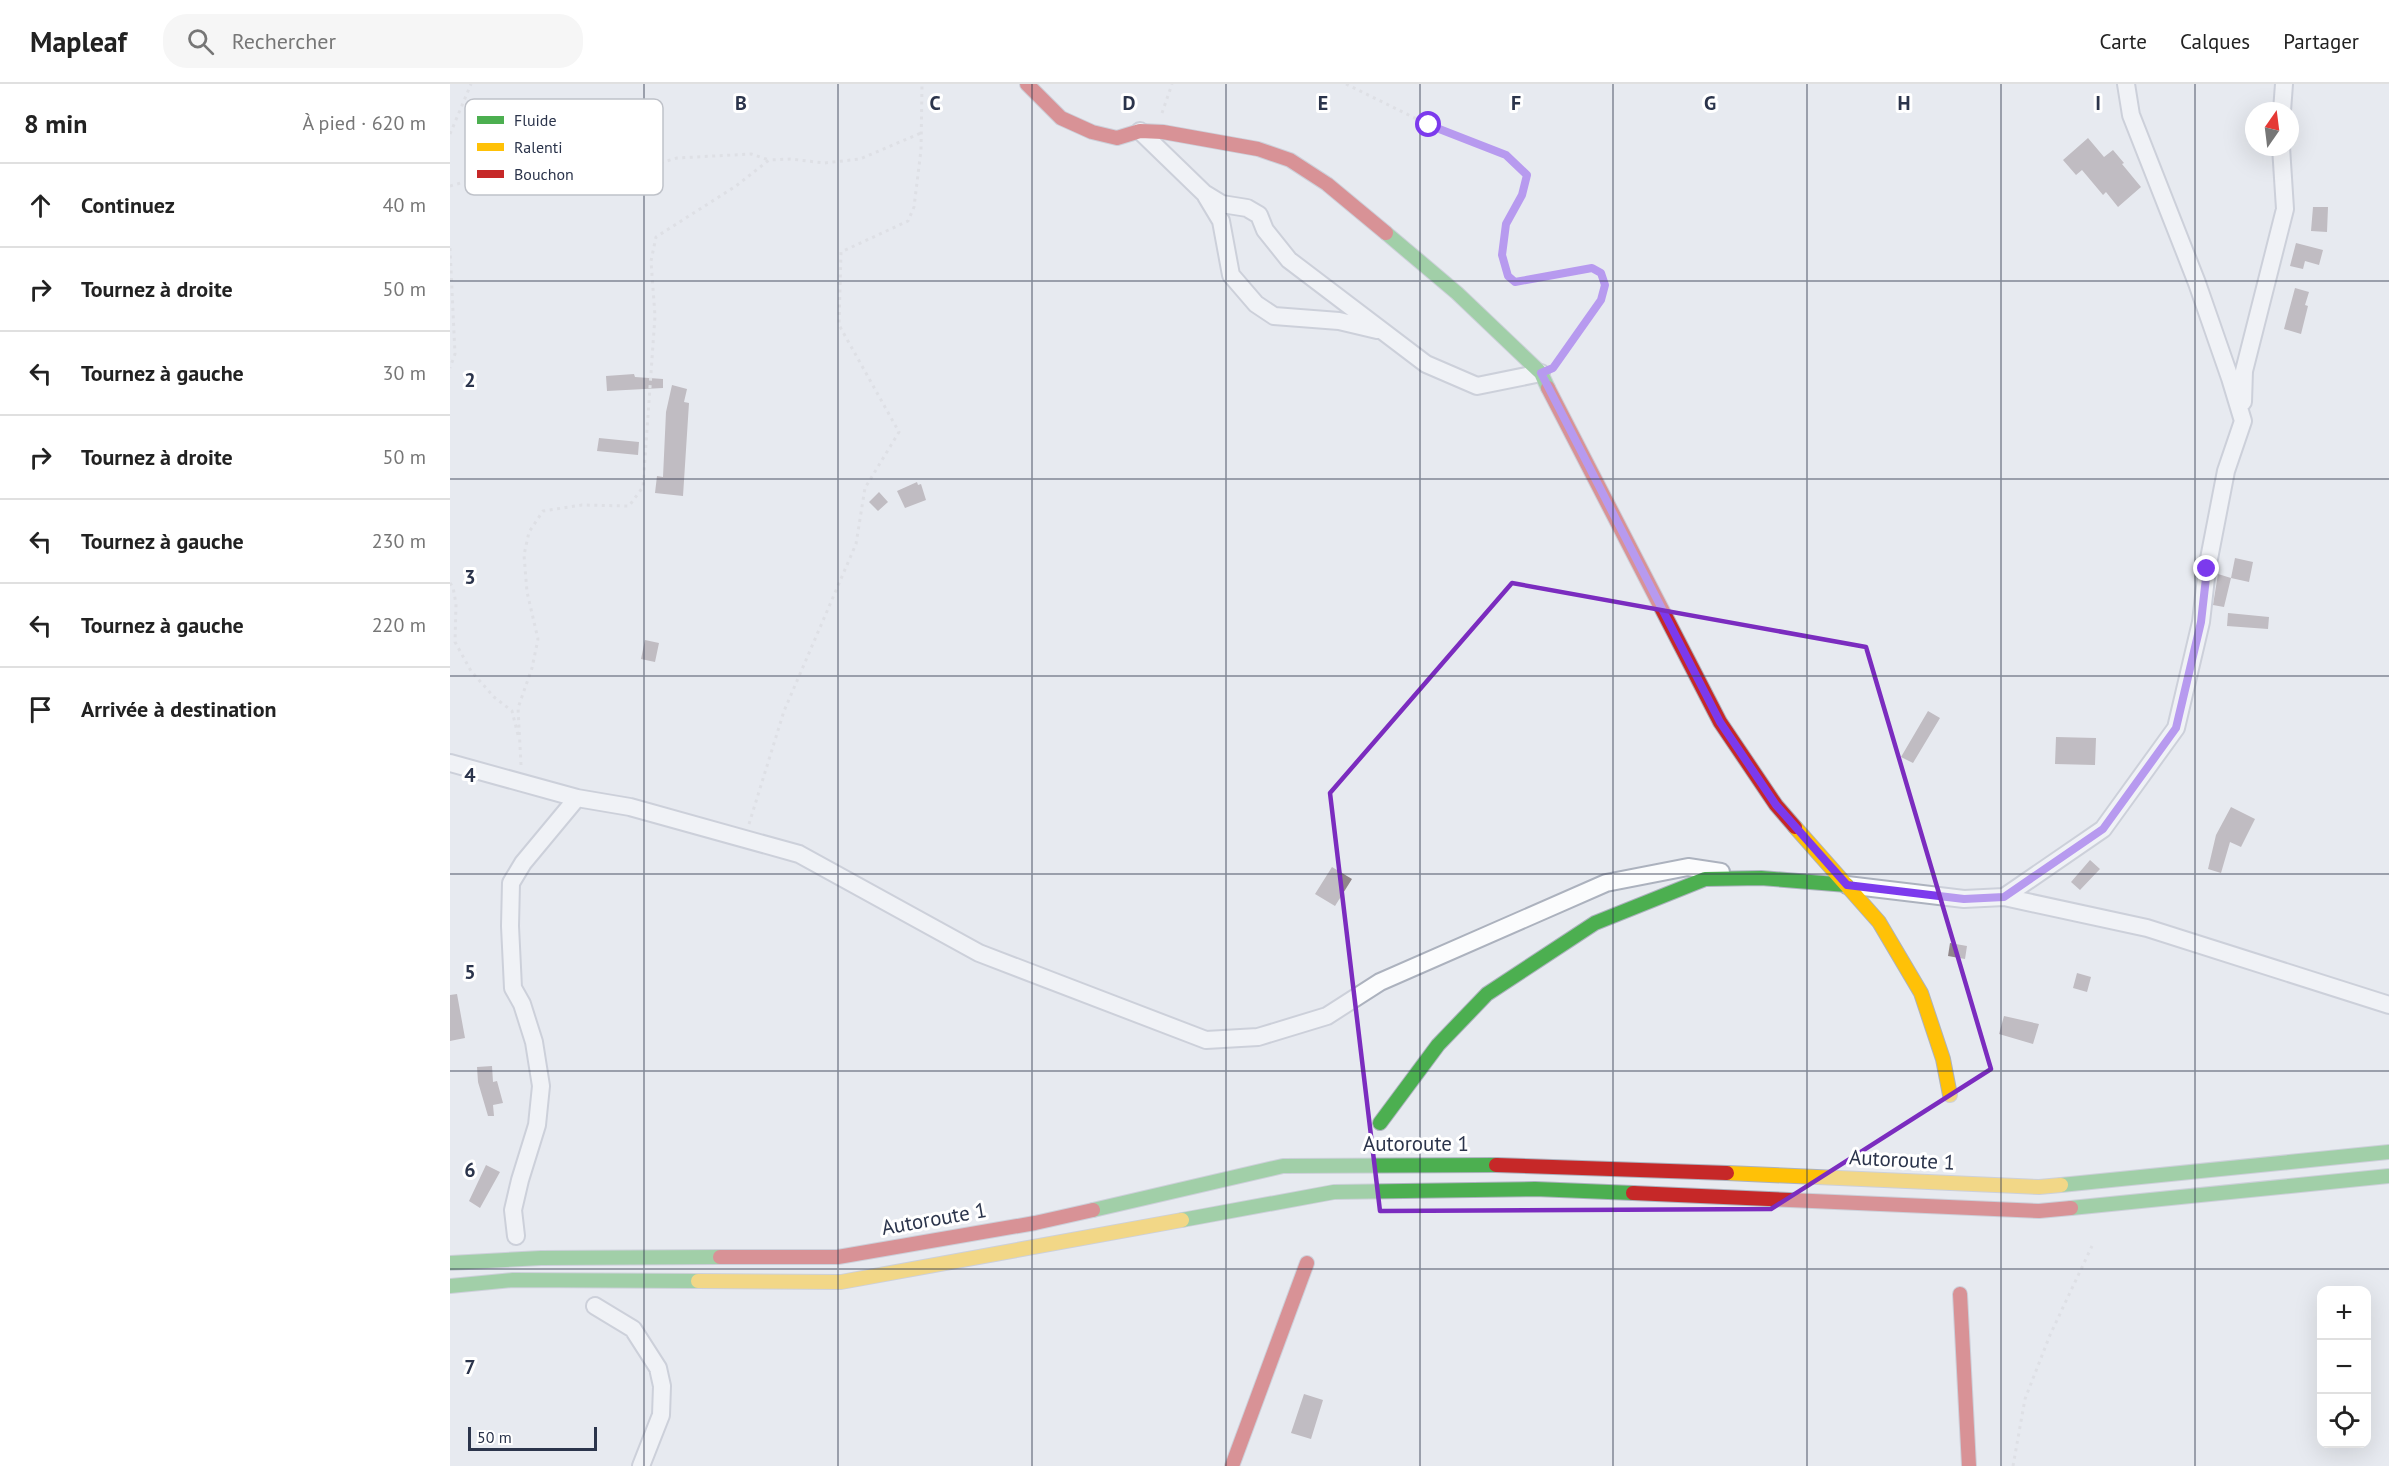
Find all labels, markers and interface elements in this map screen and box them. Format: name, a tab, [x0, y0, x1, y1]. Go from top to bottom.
search box	[163, 14, 583, 68]
text: Mapleaf	[30, 23, 127, 60]
icon: search	[184, 25, 217, 58]
text: Rechercher	[232, 27, 336, 55]
text: Carte	[2100, 28, 2147, 55]
text: Calques	[2180, 28, 2250, 55]
text: Partager	[2283, 28, 2359, 55]
text: B	[735, 90, 747, 116]
text: C	[929, 90, 941, 116]
text: D	[1123, 90, 1136, 116]
text: E	[1318, 90, 1328, 116]
text: F	[1511, 90, 1521, 116]
text: G	[1704, 90, 1716, 116]
text: H	[1897, 90, 1911, 116]
text: I	[2095, 90, 2101, 116]
legend	[465, 99, 663, 195]
north arrow	[2245, 102, 2299, 156]
text: 8 min	[24, 107, 87, 140]
text: À pied · 620 m	[302, 110, 426, 136]
text: Fluide	[514, 110, 557, 130]
route start	[1415, 111, 1441, 137]
text: Ralenti	[514, 137, 563, 157]
text: Bouchon	[514, 164, 574, 184]
icon: ahead	[24, 189, 57, 222]
text: Continuez	[81, 191, 175, 219]
text: 40 m	[383, 192, 426, 218]
icon: right	[24, 273, 57, 306]
text: Tournez à droite	[81, 275, 233, 303]
text: 50 m	[383, 276, 426, 302]
icon: left	[24, 357, 57, 390]
text: Tournez à gauche	[81, 359, 244, 387]
text: 30 m	[383, 360, 426, 386]
text: 2	[464, 367, 476, 393]
icon: right	[24, 441, 57, 474]
text: Tournez à droite	[81, 443, 233, 471]
text: 50 m	[383, 444, 426, 470]
icon: left	[24, 525, 57, 558]
text: Tournez à gauche	[81, 527, 244, 555]
text: 230 m	[372, 528, 426, 554]
route end	[2193, 555, 2219, 581]
text: 3	[464, 564, 476, 590]
icon: left	[24, 609, 57, 642]
text: Tournez à gauche	[81, 611, 244, 639]
text: 220 m	[372, 612, 426, 638]
icon: arrive	[24, 693, 57, 726]
text: Arrivée à destination	[81, 695, 277, 723]
text: 4	[464, 762, 476, 788]
text: 5	[464, 959, 476, 985]
street label: Autoroute 1	[1363, 1130, 1469, 1157]
street label: Autoroute 1	[1848, 1143, 1956, 1176]
text: 6	[464, 1157, 476, 1183]
street label: Autoroute 1	[879, 1196, 988, 1241]
map controls	[2317, 1286, 2371, 1448]
button: +	[2317, 1286, 2371, 1340]
button: −	[2317, 1340, 2371, 1394]
text: 7	[464, 1354, 476, 1380]
button: locate	[2317, 1394, 2371, 1448]
scale bar	[468, 1424, 597, 1452]
text: 50 m	[477, 1427, 512, 1447]

